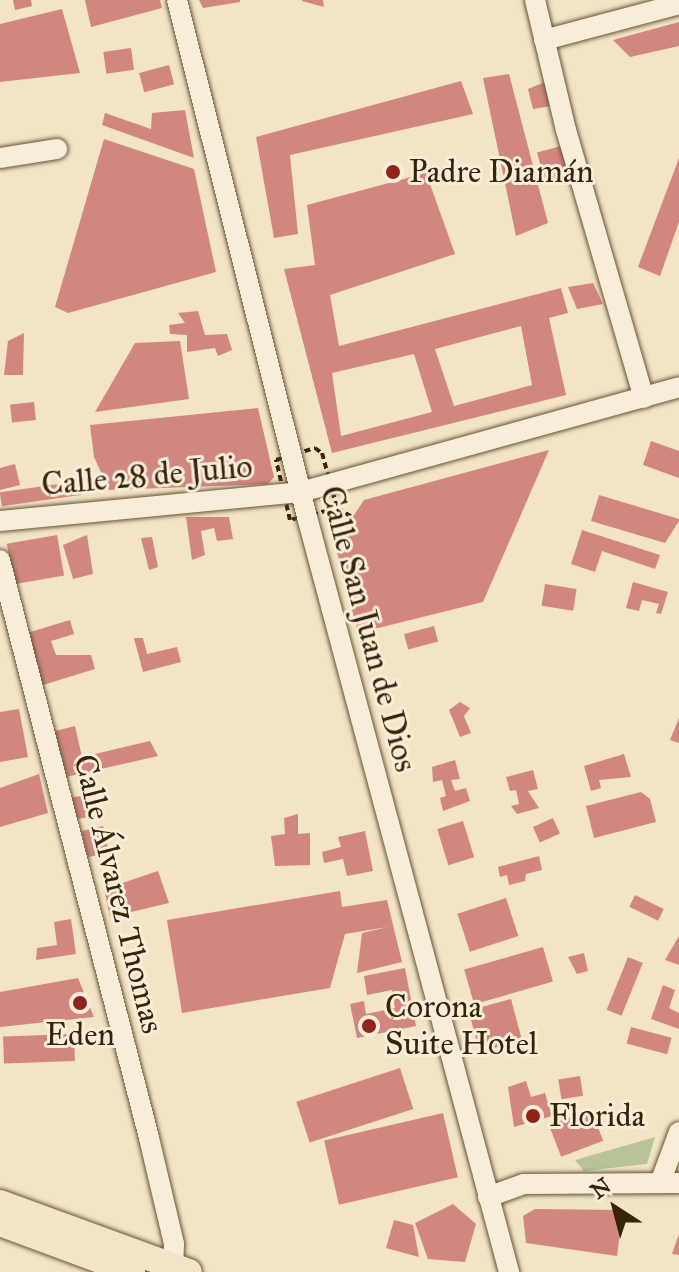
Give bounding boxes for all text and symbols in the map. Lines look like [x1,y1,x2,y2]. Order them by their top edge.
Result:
place label: Padre Diamán [409,153,594,191]
marker: Padre Diamán [384,163,402,181]
street label: Calle 28 de Julio [40,448,254,504]
street label: Calle San Juan de Dios [311,482,425,776]
street label: Calle Álvarez Thomas [65,751,171,1037]
place label: Corona Suite Hotel [385,989,538,1064]
marker: Eden [71,994,89,1012]
place label: Eden [45,1016,115,1054]
marker: Corona Suite Hotel [360,1017,378,1035]
place label: Florida [549,1097,645,1135]
marker: Florida [524,1107,542,1125]
north arrow [575,1168,655,1248]
text: N [585,1172,616,1205]

